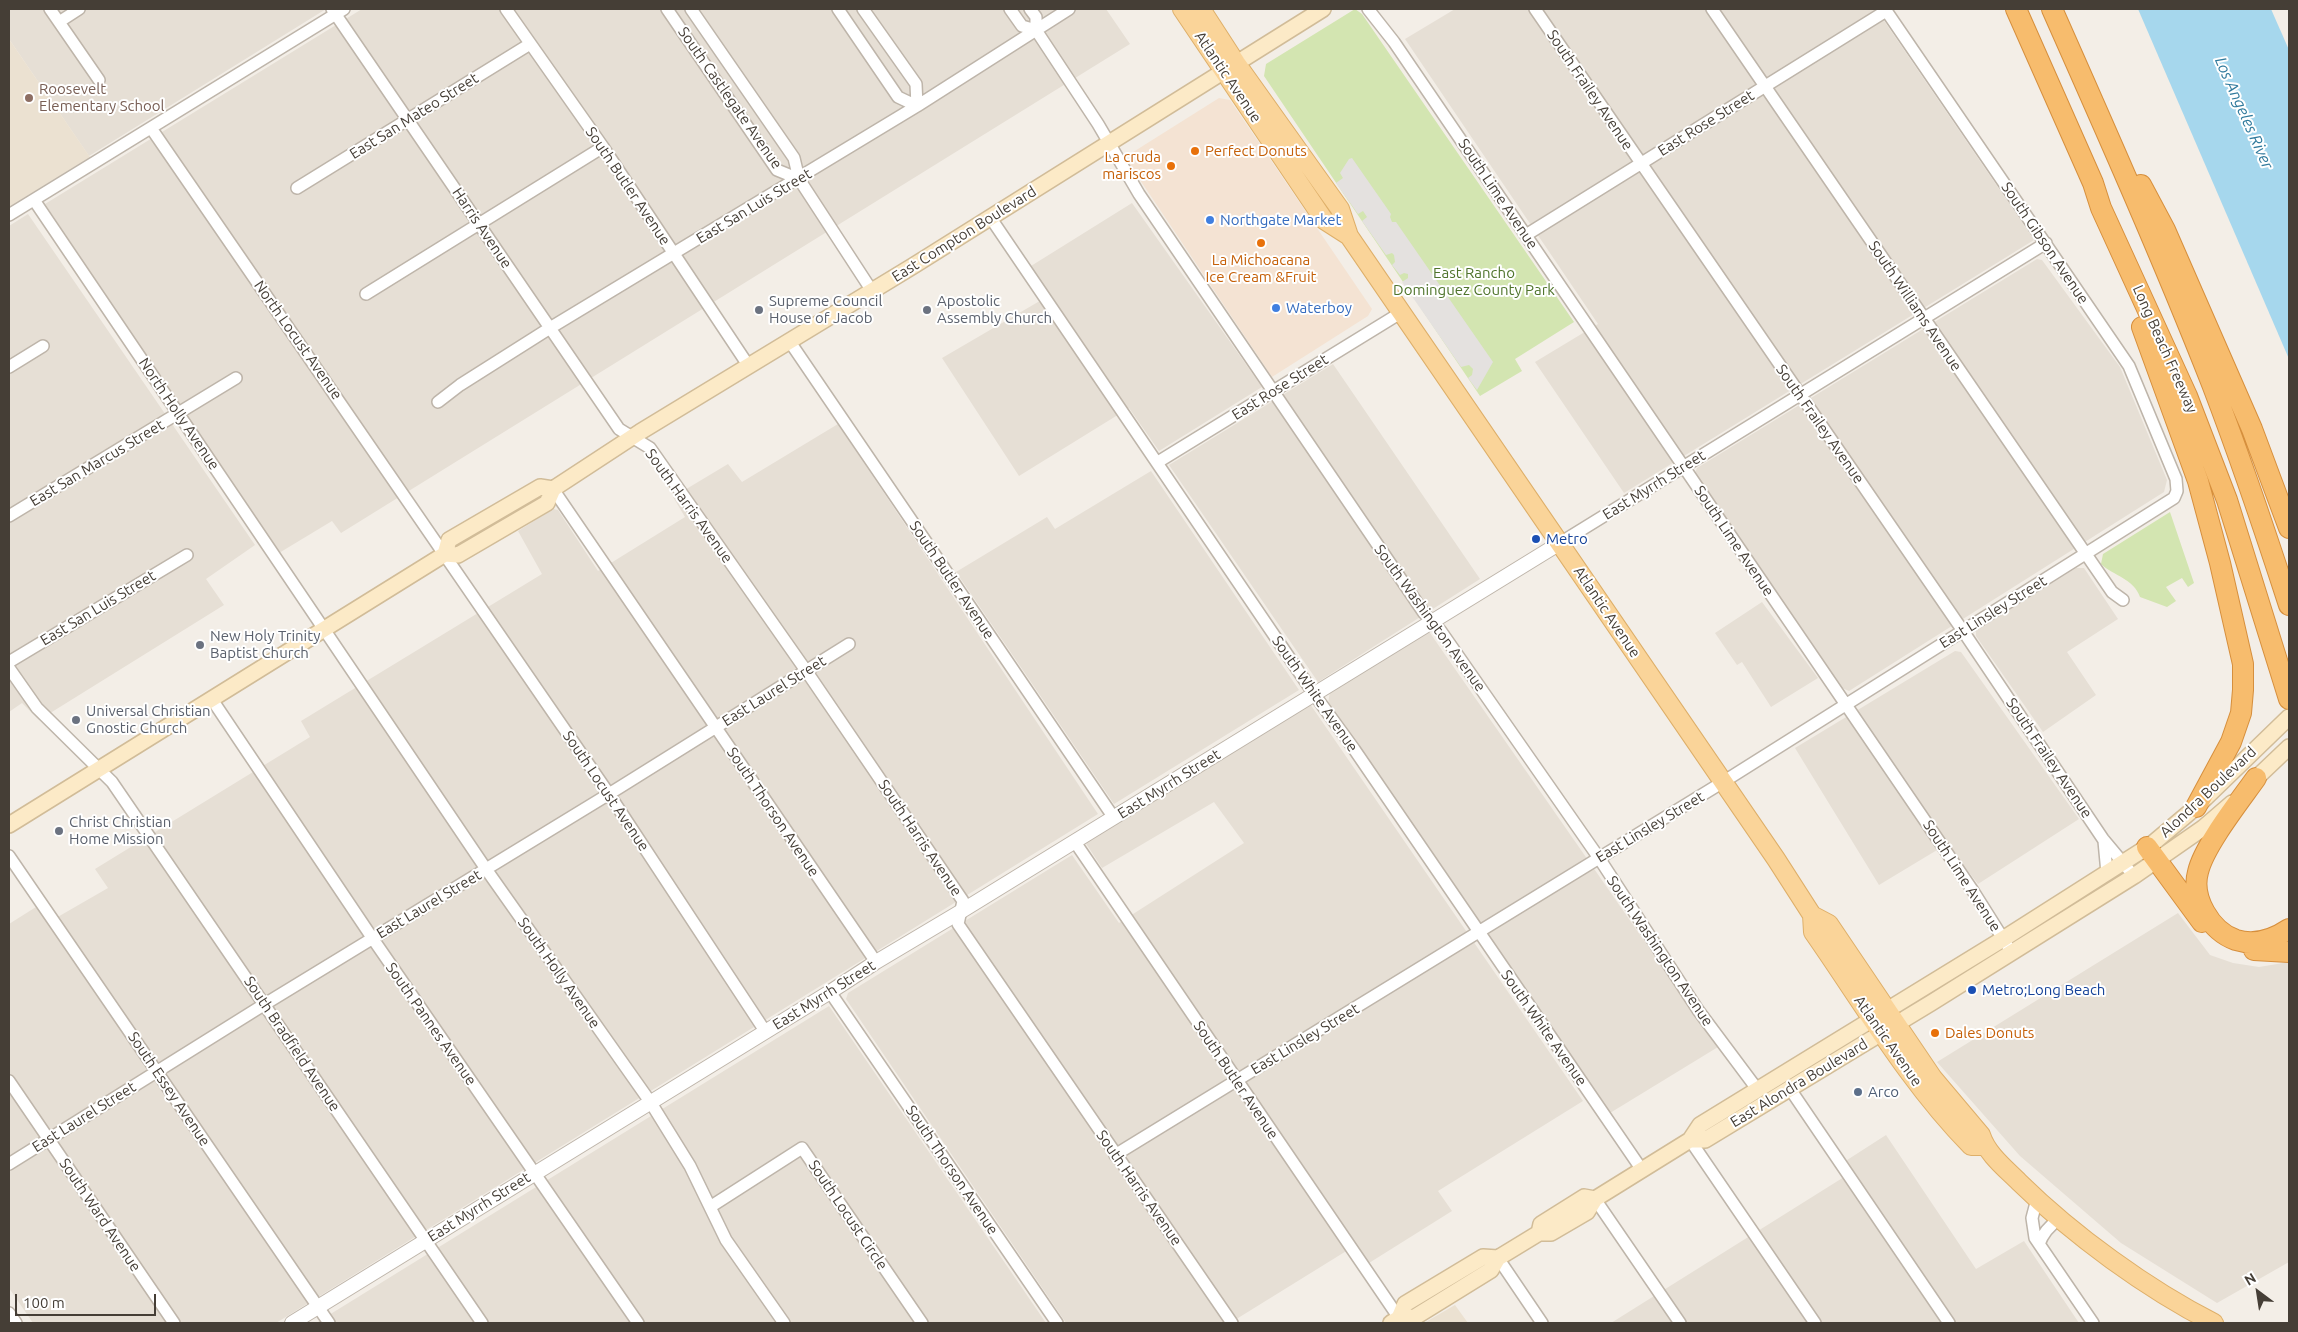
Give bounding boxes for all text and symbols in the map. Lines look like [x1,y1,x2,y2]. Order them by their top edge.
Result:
street label: South Castlegate Avenue [674,24,786,172]
street label: South Frailey Avenue [1543,26,1637,154]
street label: Atlantic Avenue [1191,28,1265,126]
water label: Los Angeles River [2211,54,2277,172]
street label: East San Mateo Street [346,69,482,163]
place label: Roosevelt Elementary School [39,80,165,115]
street label: East Rose Street [1655,86,1757,160]
marker: Roosevelt Elementary School [23,92,35,104]
street label: South Butler Avenue [582,123,674,249]
street label: South Lime Avenue [1454,135,1542,253]
place label: Perfect Donuts [1205,142,1307,160]
marker: Perfect Donuts [1189,145,1201,157]
place label: La cruda mariscos [1102,148,1161,183]
marker: La cruda mariscos [1165,160,1177,172]
street label: East San Luis Street [693,164,815,248]
street label: South Gibson Avenue [1997,179,2093,307]
street label: East Compton Boulevard [889,182,1039,286]
street label: Harris Avenue [448,184,516,272]
place label: Northgate Market [1220,211,1341,229]
marker: Northgate Market [1204,214,1216,226]
marker: La Michoacana Ice Cream &Fruit [1255,237,1267,249]
street label: South Williams Avenue [1865,237,1965,375]
place label: La Michoacana Ice Cream &Fruit [1206,251,1316,286]
park label: East Rancho Dominguez County Park [1393,264,1555,299]
street label: North Locust Avenue [250,277,346,403]
street label: Long Beach Freeway [2129,282,2201,416]
place label: Supreme Council House of Jacob [769,292,882,327]
place label: Apostolic Assembly Church [937,292,1052,327]
place label: Waterboy [1286,299,1352,317]
marker: Waterboy [1270,302,1282,314]
marker: Supreme Council House of Jacob [753,304,765,316]
marker: Apostolic Assembly Church [921,304,933,316]
street label: East Rose Street [1229,350,1331,424]
street label: North Holly Avenue [135,355,223,473]
street label: South Frailey Avenue [1772,361,1868,487]
street label: East San Marcus Street [27,416,167,510]
street label: South Harris Avenue [642,445,736,567]
street label: East Myrrh Street [1599,446,1709,524]
street label: South Lime Avenue [1690,482,1778,600]
street label: South Butler Avenue [906,517,998,643]
place label: Metro [1546,530,1588,548]
marker: Metro [1530,533,1542,545]
street label: South Washington Avenue [1371,541,1489,695]
street label: Atlantic Avenue [1570,563,1644,661]
street label: East San Luis Street [37,566,159,650]
street label: East Linsley Street [1936,572,2050,652]
place label: New Holy Trinity Baptist Church [210,627,320,662]
street label: South White Avenue [1268,633,1362,755]
marker: New Holy Trinity Baptist Church [194,639,206,651]
street label: East Laurel Street [719,652,829,730]
street label: South Frailey Avenue [2002,694,2096,822]
place label: Universal Christian Gnostic Church [86,702,211,737]
marker: Universal Christian Gnostic Church [70,714,82,726]
street label: South Locust Avenue [559,727,653,855]
street label: Alondra Boulevard [2156,743,2260,841]
street label: South Thorson Avenue [723,744,823,880]
street label: East Myrrh Street [1114,745,1224,823]
street label: South Harris Avenue [874,776,966,900]
street label: East Linsley Street [1593,788,1707,866]
place label: Christ Christian Home Mission [69,813,171,848]
street label: South Lime Avenue [1919,817,2005,935]
marker: Christ Christian Home Mission [53,825,65,837]
street label: East Laurel Street [373,866,485,942]
street label: South Washington Avenue [1603,872,1717,1030]
street label: South Holly Avenue [514,914,604,1032]
street label: East Myrrh Street [769,956,879,1034]
street label: South Pannes Avenue [382,959,480,1089]
street label: South White Avenue [1497,967,1591,1089]
street label: South Bradfield Avenue [240,973,344,1115]
place label: Metro;Long Beach [1982,981,2105,999]
marker: Metro;Long Beach [1966,984,1978,996]
street label: Atlantic Avenue [1850,992,1926,1090]
street label: East Linsley Street [1248,1000,1362,1078]
street label: South Butler Avenue [1190,1017,1282,1143]
place label: Dales Donuts [1945,1024,2034,1042]
marker: Dales Donuts [1929,1027,1941,1039]
street label: South Essey Avenue [124,1028,214,1150]
street label: East Alondra Boulevard [1727,1035,1871,1131]
street label: East Laurel Street [29,1078,139,1156]
place label: Arco [1868,1083,1899,1101]
marker: Arco [1852,1086,1864,1098]
street label: South Thorson Avenue [902,1102,1002,1238]
street label: South Harris Avenue [1092,1127,1186,1249]
street label: South Ward Avenue [55,1155,145,1275]
street label: South Locust Circle [805,1157,891,1273]
street label: East Myrrh Street [424,1168,534,1246]
north arrow [2233,1267,2283,1317]
text: N [2242,1270,2259,1289]
scale bar [18,1284,159,1316]
text: 100 m [23,1294,65,1311]

